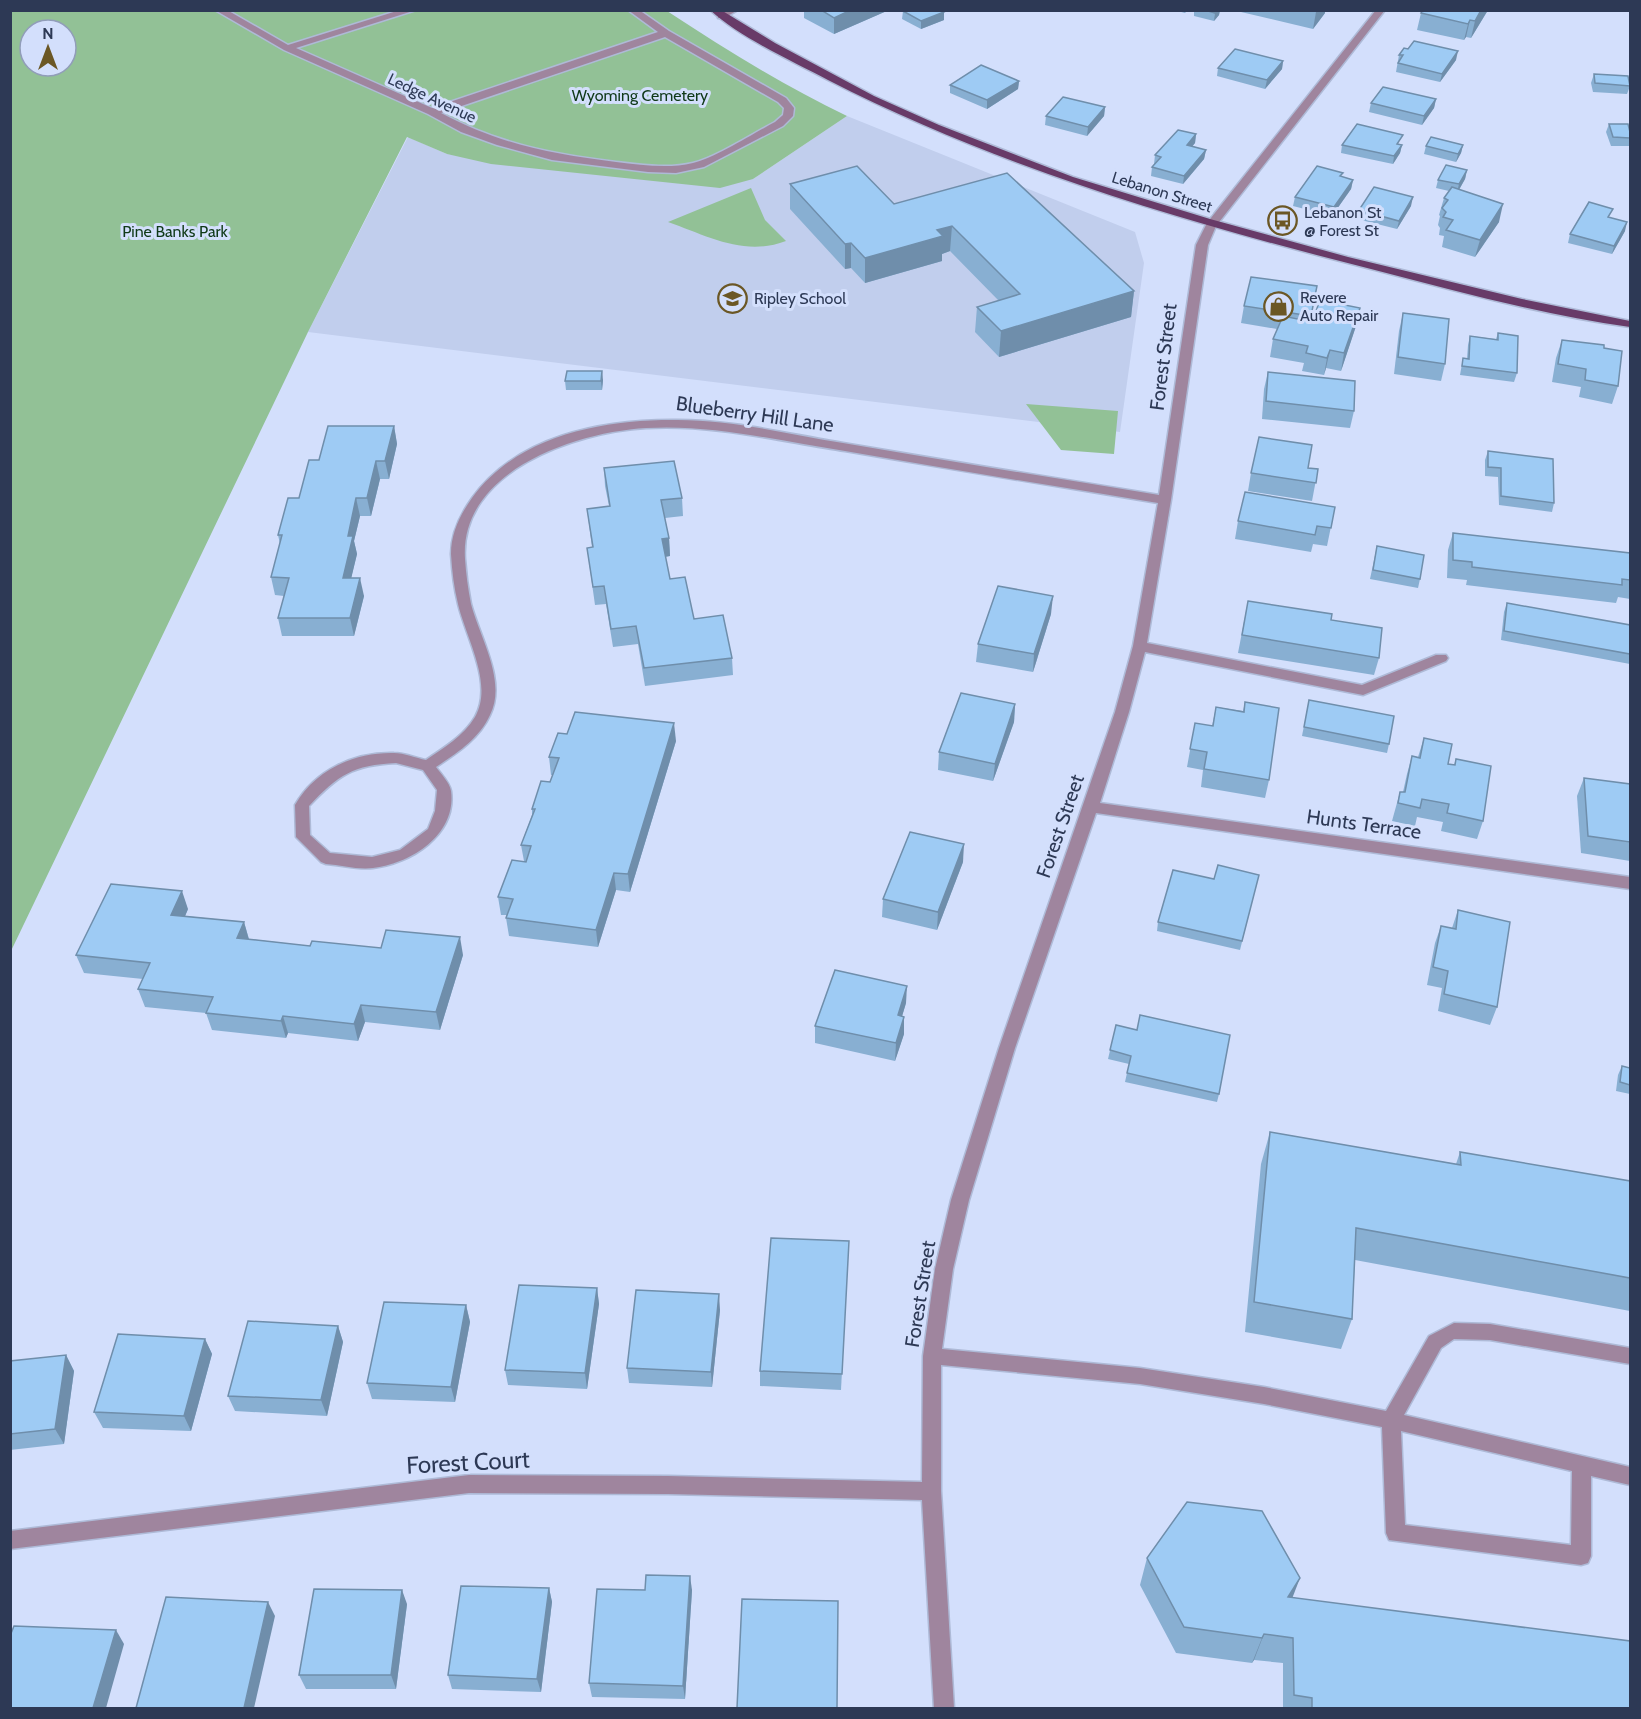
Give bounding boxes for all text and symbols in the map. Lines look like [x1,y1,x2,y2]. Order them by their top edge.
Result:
north arrow [18,18,78,78]
text: N [42,24,54,43]
street label: Ledge Avenue [385,69,479,127]
park label: Wyoming Cemetery [572,86,708,105]
street label: Lebanon Street [1109,168,1215,216]
place label: Lebanon St @ Forest St [1304,203,1382,240]
bus stop icon: Lebanon St @ Forest St [1267,205,1299,237]
park label: Pine Banks Park [122,222,229,241]
school or university icon: Ripley School [717,282,749,314]
place label: Revere Auto Repair [1300,288,1379,325]
place label: Ripley School [754,289,846,308]
shop icon: Revere Auto Repair [1263,290,1295,322]
street label: Forest Street [1145,302,1182,412]
street label: Blueberry Hill Lane [675,391,835,437]
street label: Forest Street [1031,771,1089,881]
street label: Hunts Terrace [1305,804,1423,844]
street label: Forest Street [900,1239,940,1349]
street label: Forest Court [406,1444,530,1480]

